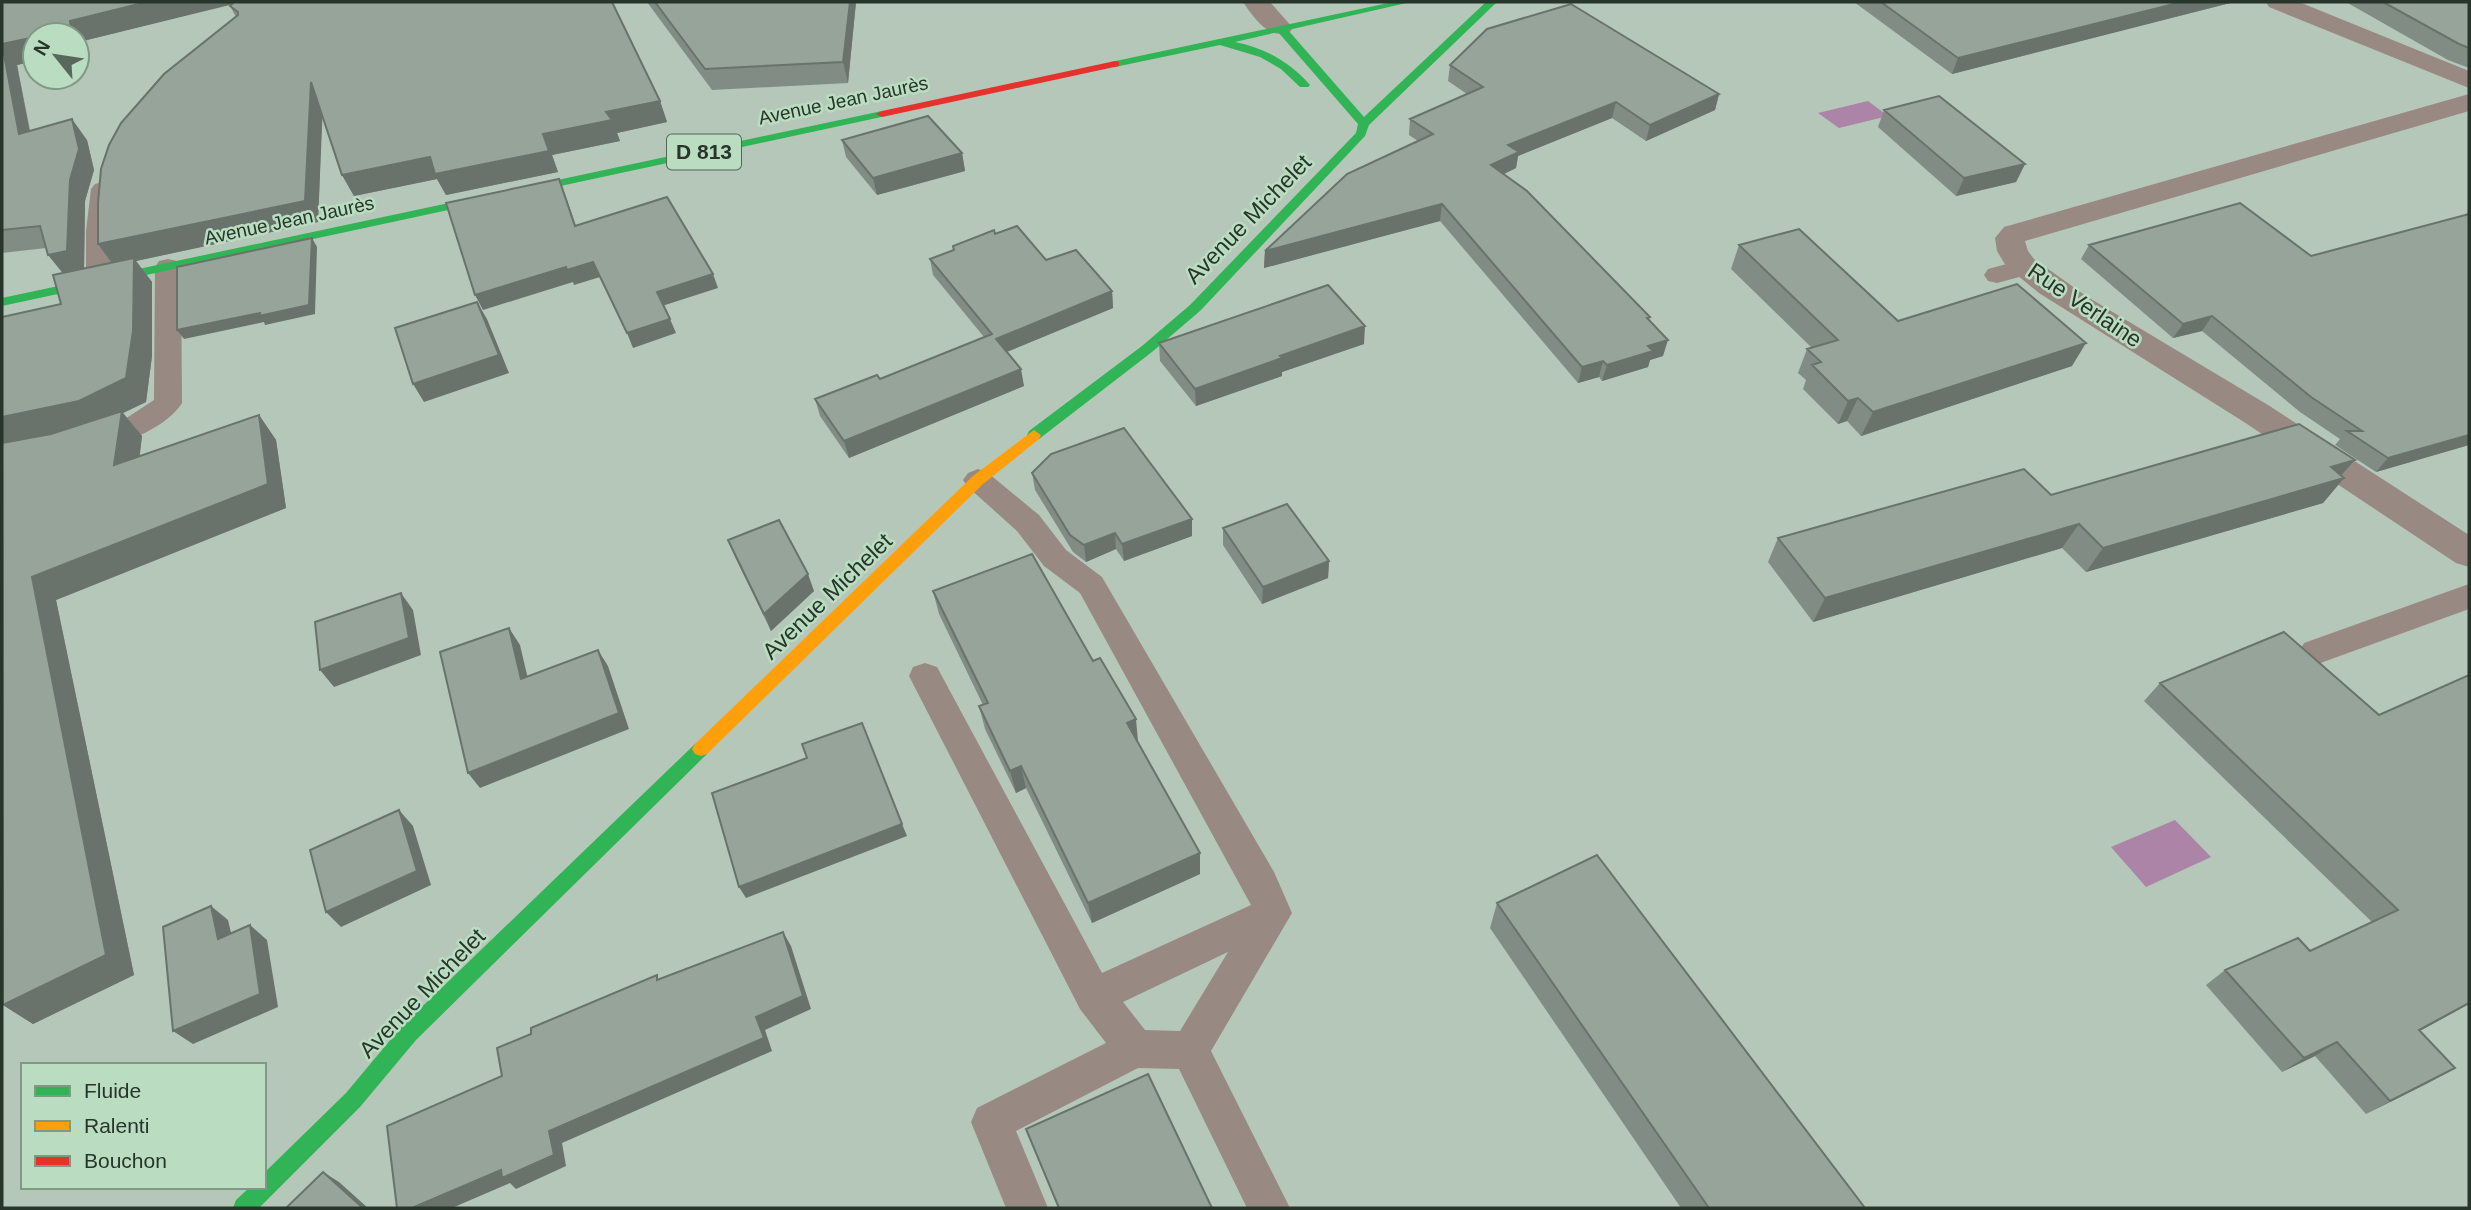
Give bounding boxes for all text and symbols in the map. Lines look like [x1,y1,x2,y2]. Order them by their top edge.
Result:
north arrow [21,21,91,91]
text: N [29,37,54,59]
street label: Avenue Jean Jaurès [756,72,930,129]
road number: D 813 [667,134,741,170]
street label: Avenue Michelet [1180,149,1317,289]
street label: Avenue Jean Jaurès [202,192,376,249]
street label: Rue Verlaine [2023,257,2147,353]
street label: Avenue Michelet [757,527,897,664]
street label: Avenue Michelet [354,923,491,1063]
legend [21,1063,266,1189]
text: Fluide [84,1079,141,1102]
text: Ralenti [84,1114,149,1137]
text: Bouchon [84,1149,167,1172]

